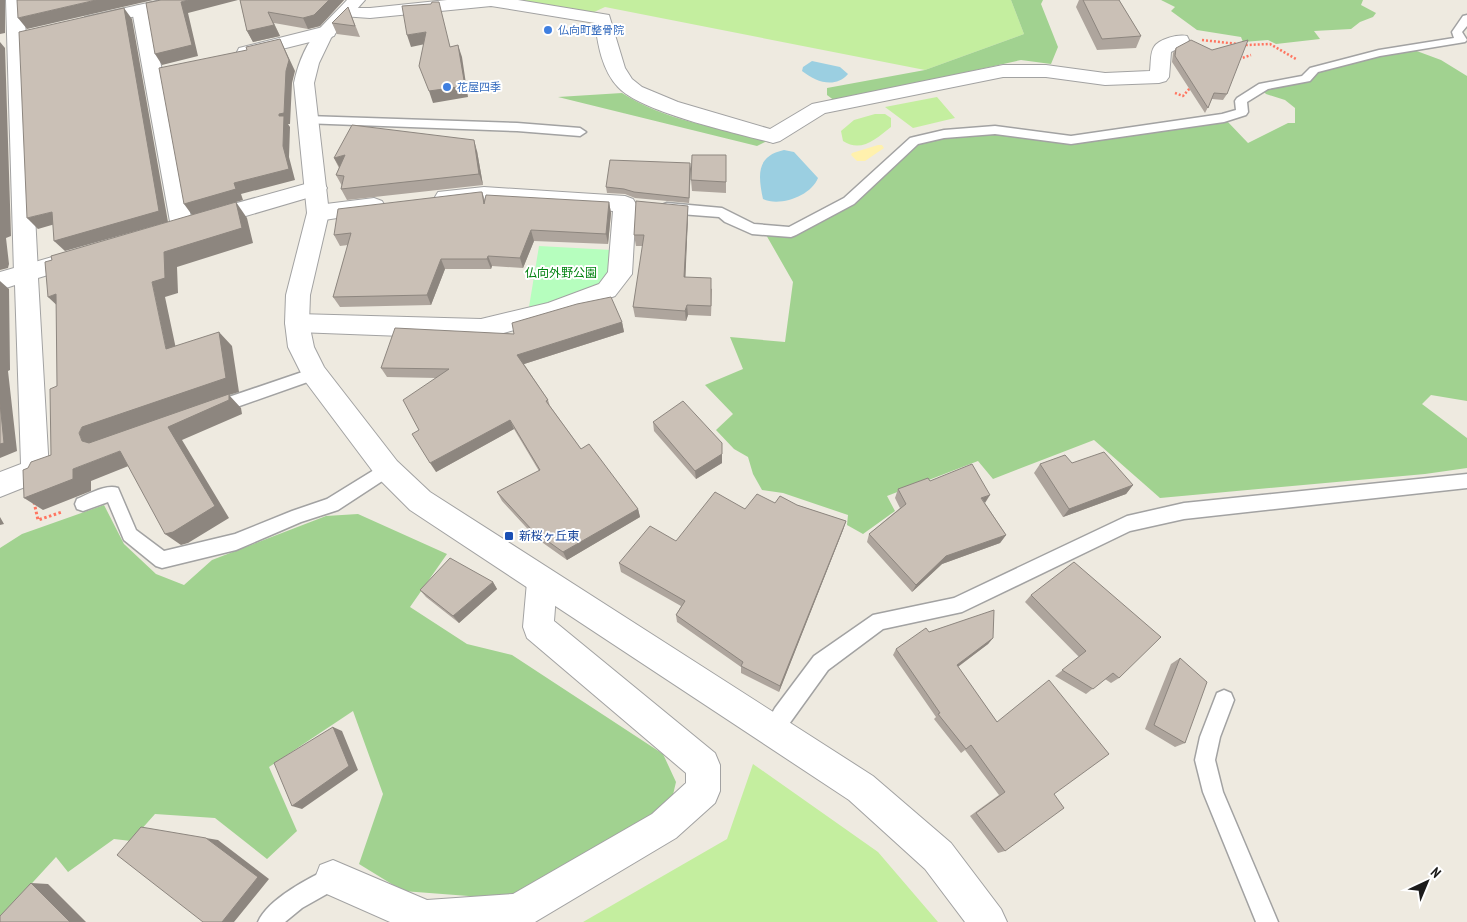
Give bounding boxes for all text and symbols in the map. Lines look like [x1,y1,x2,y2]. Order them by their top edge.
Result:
place label: 仏向町整骨院 [558,23,624,37]
marker: 仏向町整骨院 [542,24,554,36]
place label: 花屋四季 [457,80,501,94]
marker: 花屋四季 [441,81,453,93]
park label: 仏向外野公園 [525,265,597,280]
place label: 新桜ヶ丘東 [519,528,579,543]
marker: 新桜ヶ丘東 [503,530,515,542]
north arrow [1402,857,1452,907]
text: N [1427,864,1445,882]

